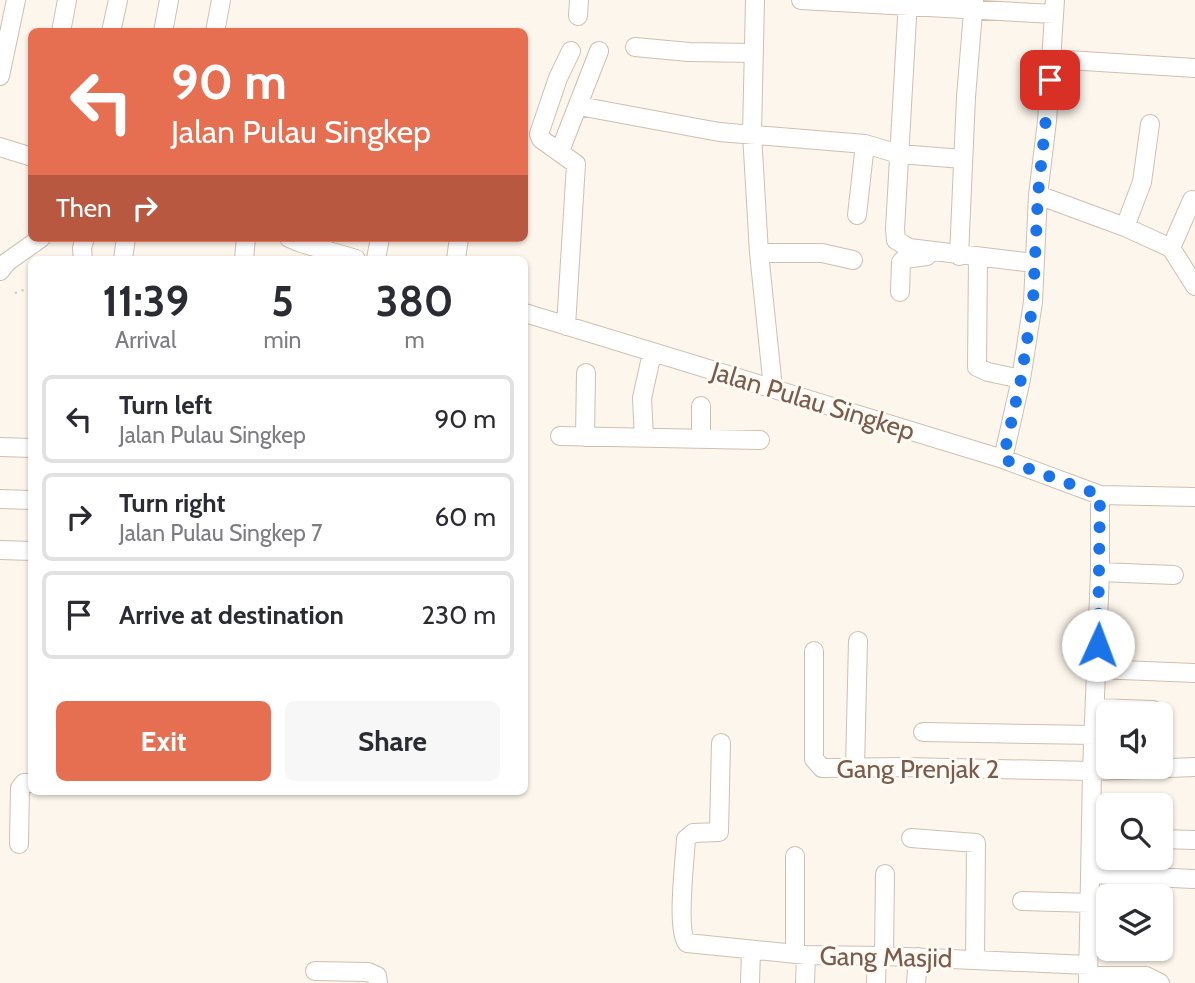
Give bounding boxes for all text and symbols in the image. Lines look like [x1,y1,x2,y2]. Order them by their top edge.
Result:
pin [1020,50,1080,110]
text: 90 m [171,52,287,111]
icon: left [56,56,147,147]
icon: arrive [1031,61,1069,99]
text: Jalan Pulau Singkep [171,112,431,151]
icon: right [126,189,164,227]
text: Then [56,192,112,224]
text: 11:39 [102,275,189,327]
text: 5 [271,275,294,327]
text: 380 [376,275,454,327]
text: Arrival [115,326,176,354]
text: min [263,326,301,354]
text: m [405,326,425,354]
street label: Jalan Pulau Singkep [706,355,919,447]
text: Turn left [119,389,212,421]
icon: left [60,400,98,438]
text: 90 m [434,403,496,435]
text: Jalan Pulau Singkep [119,421,306,449]
text: Turn right [119,487,225,519]
icon: right [60,498,98,536]
text: 60 m [434,501,496,533]
text: Jalan Pulau Singkep 7 [119,519,323,547]
icon: arrive [60,596,98,634]
text: Arrive at destination [119,599,344,631]
text: 230 m [422,599,496,631]
position arrow [1061,608,1135,682]
button: Exit [56,701,271,781]
button: Share [285,701,500,781]
map controls [1096,702,1173,961]
button: sound [1096,702,1173,779]
street label: Gang Prenjak 2 [837,753,999,785]
button: search [1096,793,1173,870]
button: layers [1096,884,1173,961]
street label: Gang Masjid [819,940,953,974]

